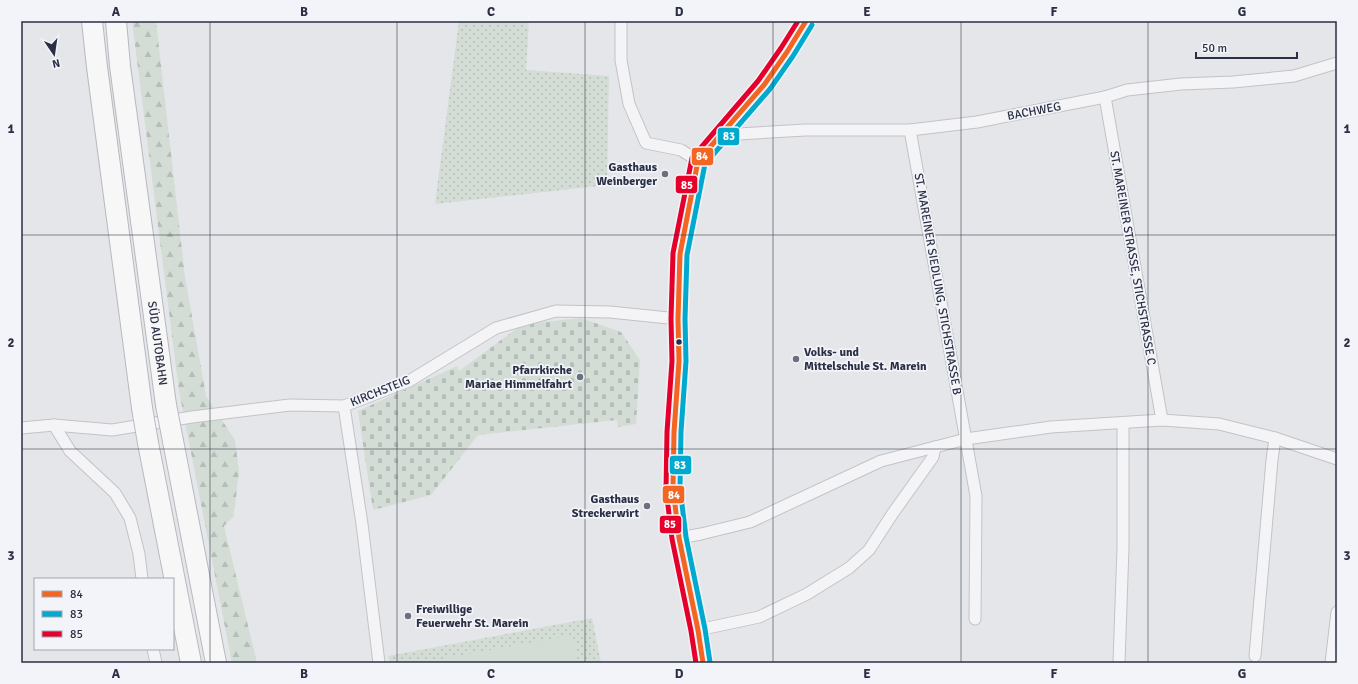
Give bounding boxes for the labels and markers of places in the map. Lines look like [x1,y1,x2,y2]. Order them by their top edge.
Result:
place label: Gasthaus Weinberger [596,160,658,189]
marker: Gasthaus Weinberger [660,169,670,179]
unlabelled marker [674,337,684,347]
place label: Volks- und Mittelschule St. Marein [804,345,927,374]
marker: Volks- und Mittelschule St. Marein [791,354,801,364]
place label: Pfarrkirche Mariae Himmelfahrt [465,363,572,392]
marker: Pfarrkirche Mariae Himmelfahrt [575,372,585,382]
place label: Gasthaus Streckerwirt [572,492,640,521]
marker: Gasthaus Streckerwirt [642,501,652,511]
place label: Freiwillige Feuerwehr St. Marein [416,602,529,631]
marker: Freiwillige Feuerwehr St. Marein [403,611,413,621]

